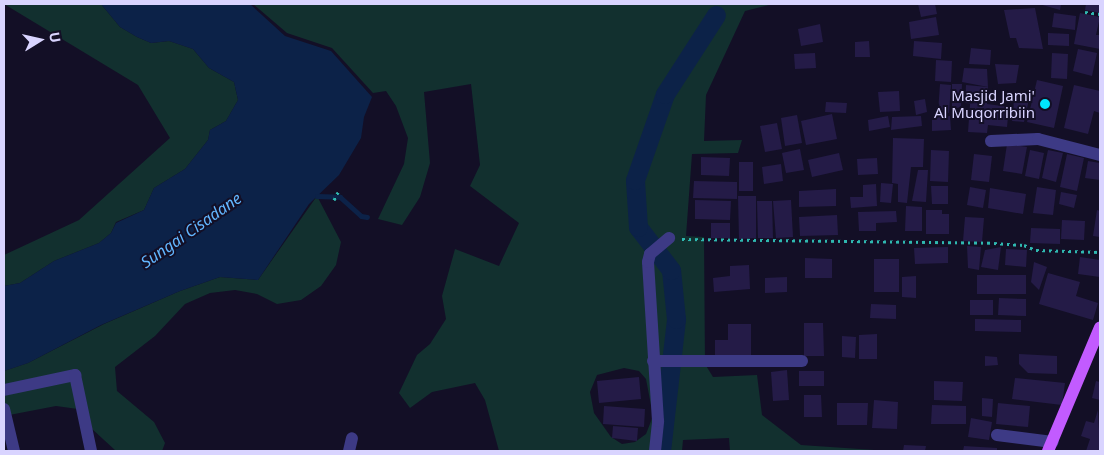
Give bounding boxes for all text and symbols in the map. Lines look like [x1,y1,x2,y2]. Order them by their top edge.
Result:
north arrow [15,15,65,65]
text: U [45,30,66,44]
place label: Masjid Jami' Al Muqorribiin [934,86,1035,121]
marker: Masjid Jami' Al Muqorribiin [1039,98,1051,110]
water label: Sungai Cisadane [137,188,245,272]

